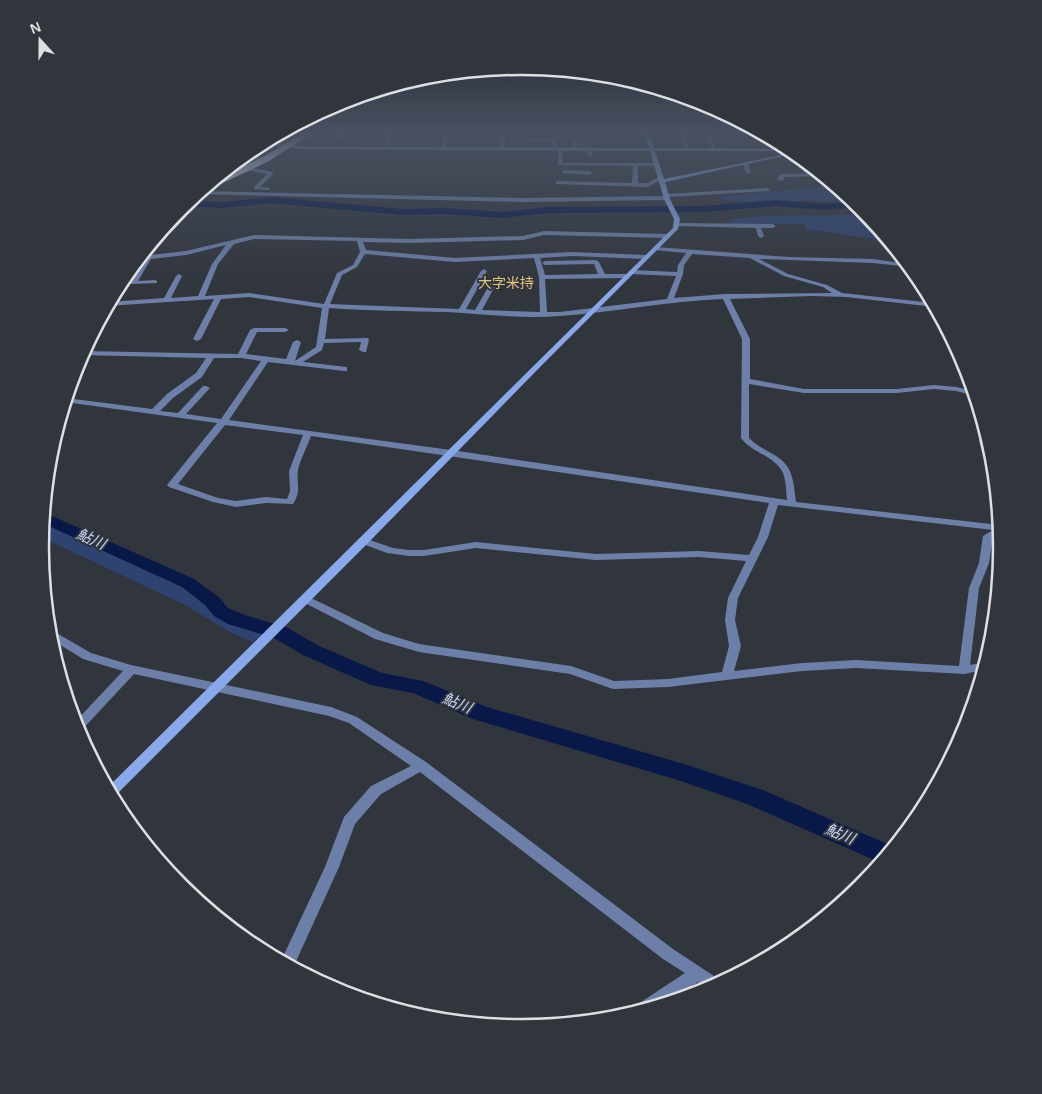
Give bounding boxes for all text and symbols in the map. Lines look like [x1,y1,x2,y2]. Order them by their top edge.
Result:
north arrow [15,15,65,65]
text: N [28,19,43,37]
district label: 大字米持 [478,275,534,291]
water label: 鮎川 [74,525,110,553]
water label: 鮎川 [440,689,476,717]
water label: 鮎川 [823,820,859,848]

